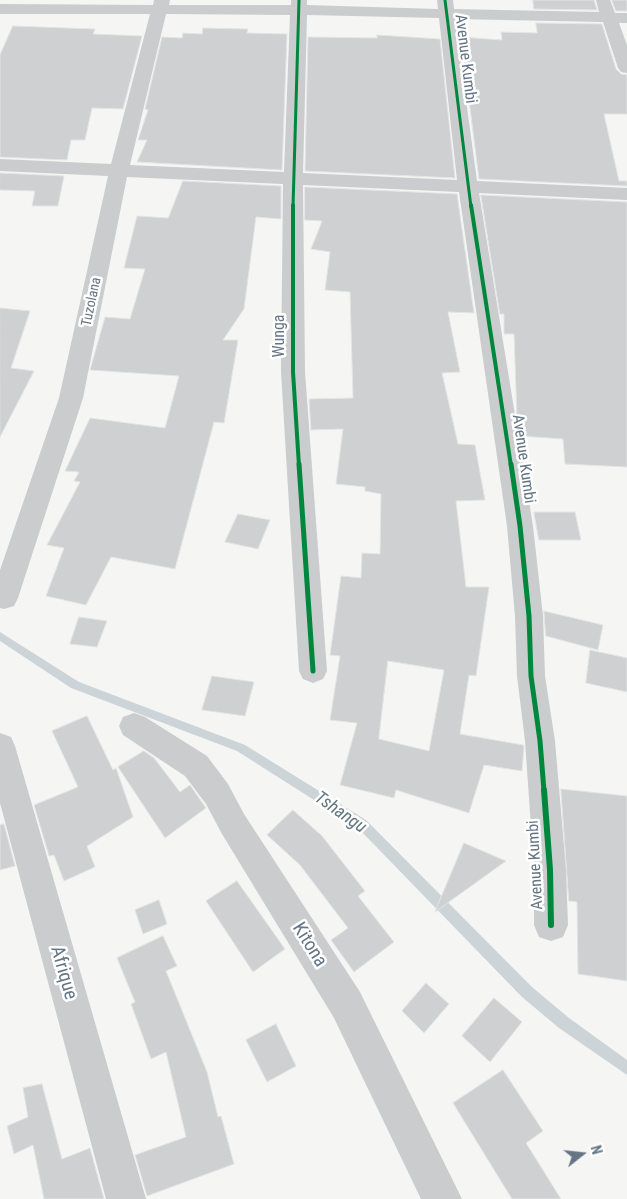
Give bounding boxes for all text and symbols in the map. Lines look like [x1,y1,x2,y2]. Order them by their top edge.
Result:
street label: Avenue Kumbi [450,13,480,105]
street label: Tuzolana [79,276,105,328]
street label: Wunga [270,314,290,358]
street label: Avenue Kumbi [507,413,539,505]
water label: Tshangu [310,787,370,839]
street label: Avenue Kumbi [524,820,548,910]
street label: Kitona [287,919,331,971]
street label: Afrique [45,944,81,1002]
north arrow [557,1129,607,1179]
text: N [588,1144,605,1156]

